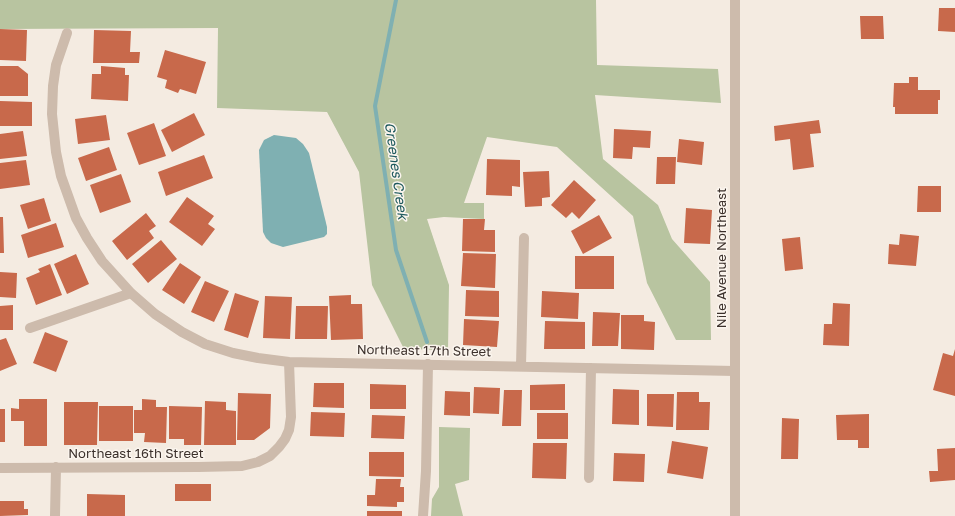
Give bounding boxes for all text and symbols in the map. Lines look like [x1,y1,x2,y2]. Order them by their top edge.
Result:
water label: Greenes Creek [381,121,411,221]
street label: Nile Avenue Northeast [714,188,730,328]
street label: Northeast 17th Street [357,342,491,360]
street label: Northeast 16th Street [68,446,204,462]

